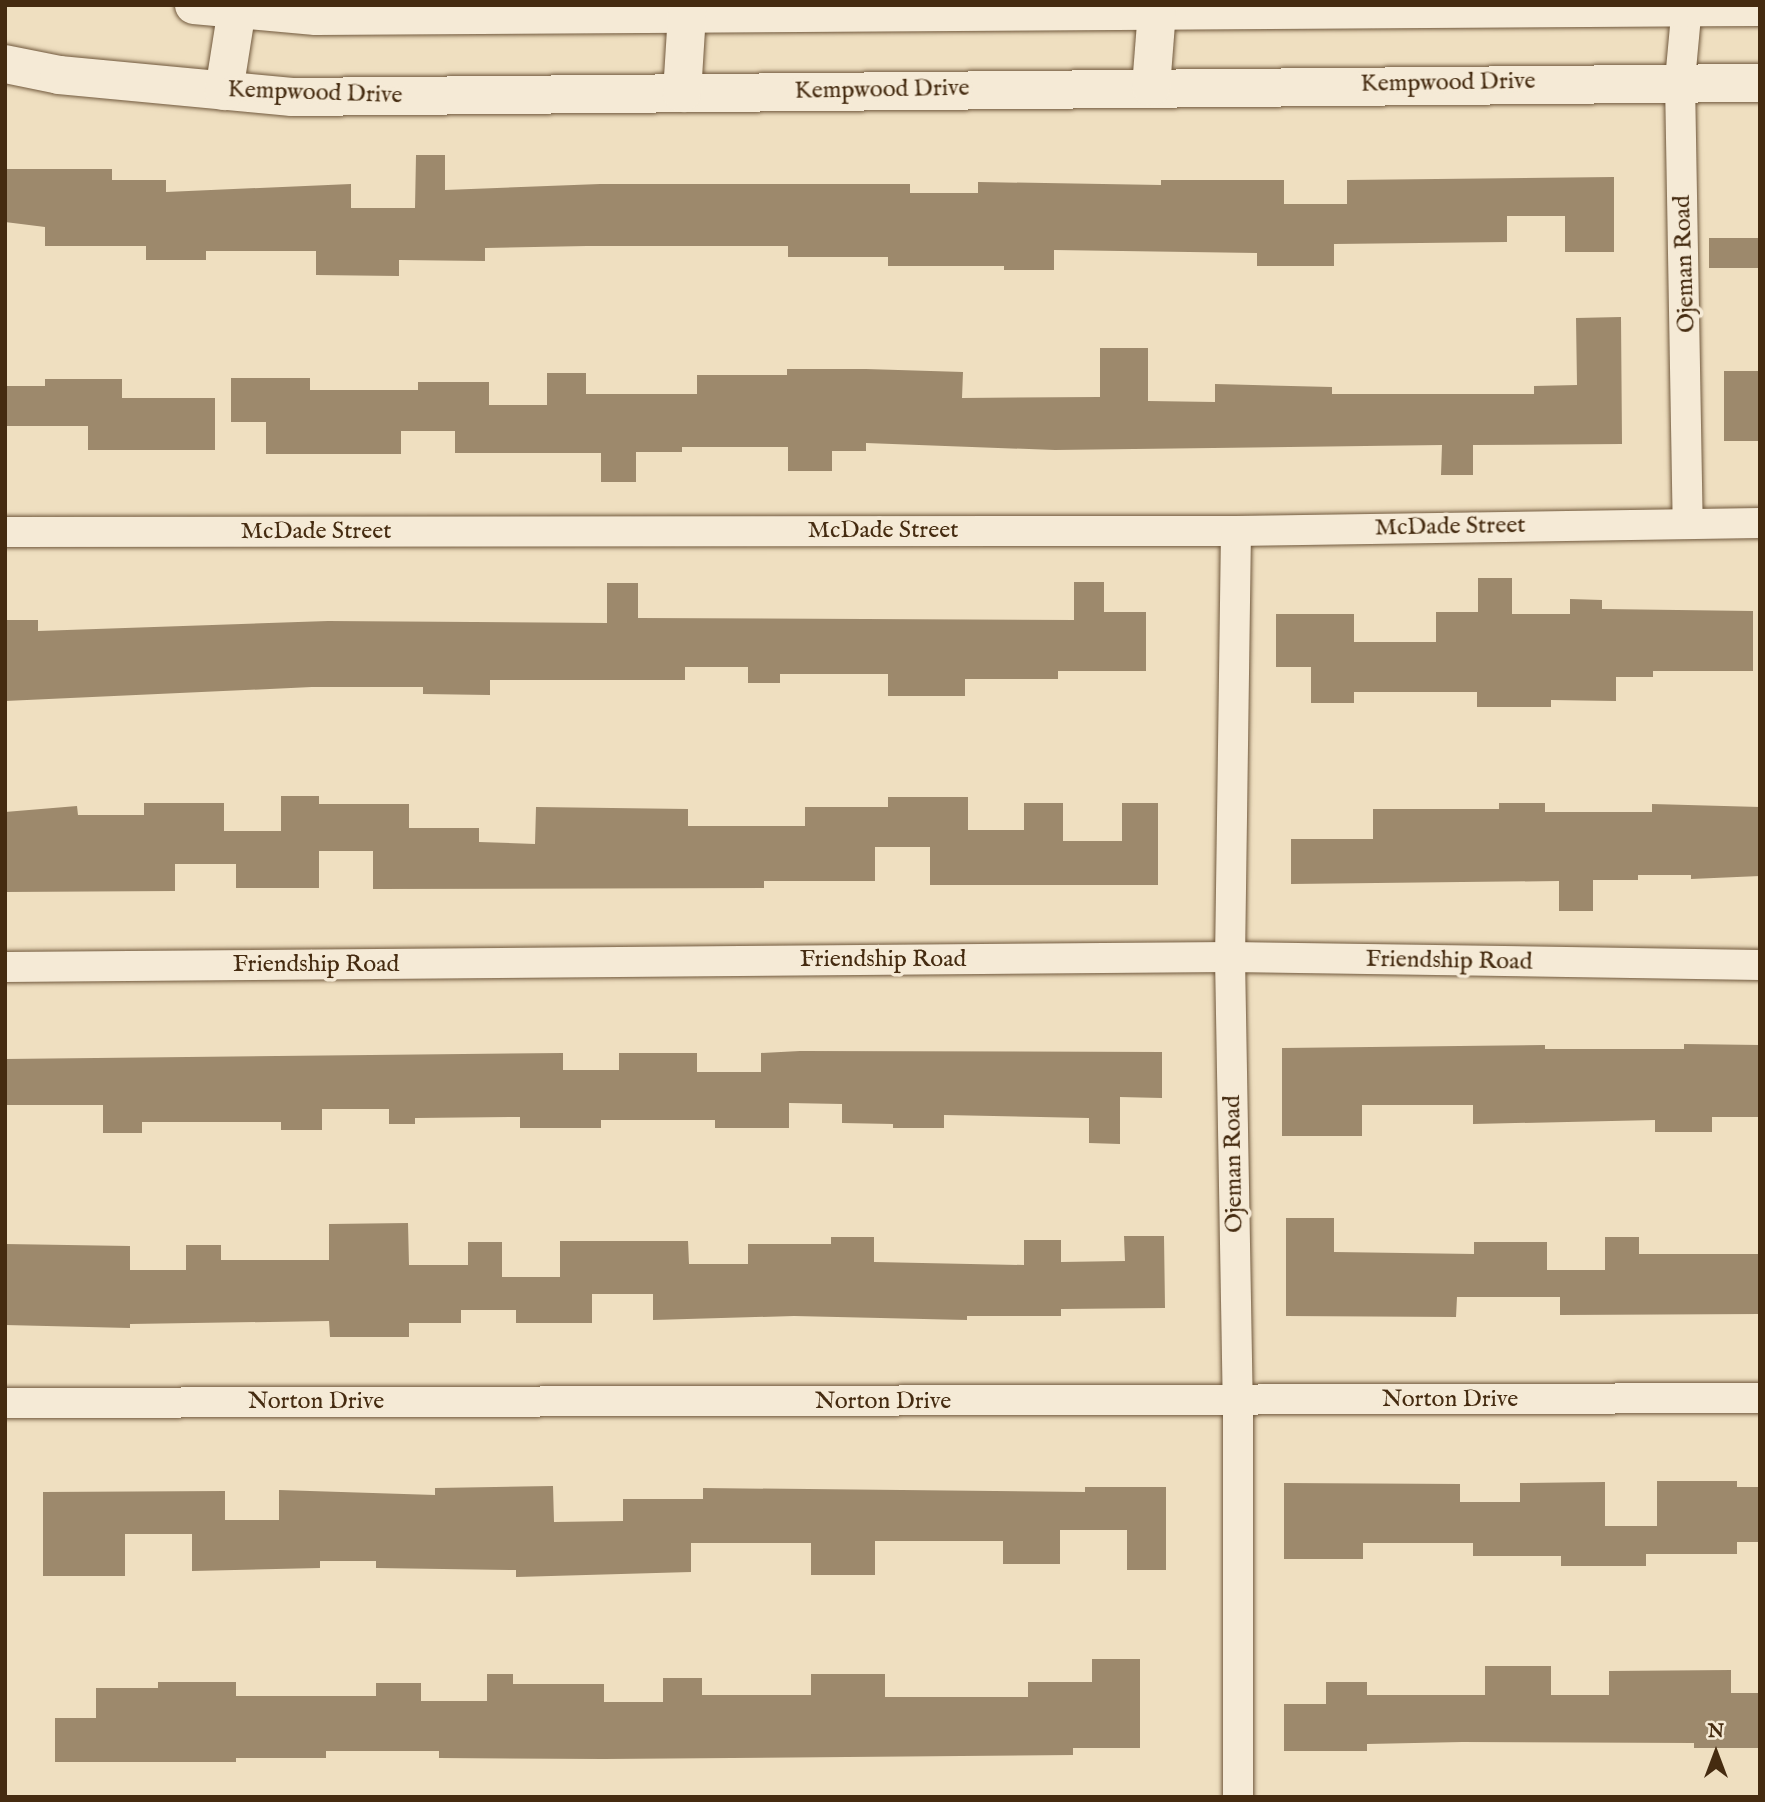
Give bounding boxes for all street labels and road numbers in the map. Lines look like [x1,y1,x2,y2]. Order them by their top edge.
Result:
street label: Kempwood Drive [1360,67,1536,99]
street label: Kempwood Drive [794,74,970,106]
street label: Kempwood Drive [227,76,403,110]
street label: Ojeman Road [1668,195,1702,333]
street label: McDade Street [1374,511,1526,543]
street label: McDade Street [808,517,958,545]
street label: McDade Street [241,518,391,546]
street label: Friendship Road [1365,945,1533,977]
street label: Friendship Road [800,946,966,974]
street label: Friendship Road [233,951,399,979]
street label: Ojeman Road [1218,1095,1250,1233]
street label: Norton Drive [1382,1386,1518,1414]
street label: Norton Drive [248,1388,384,1416]
street label: Norton Drive [815,1388,951,1416]

